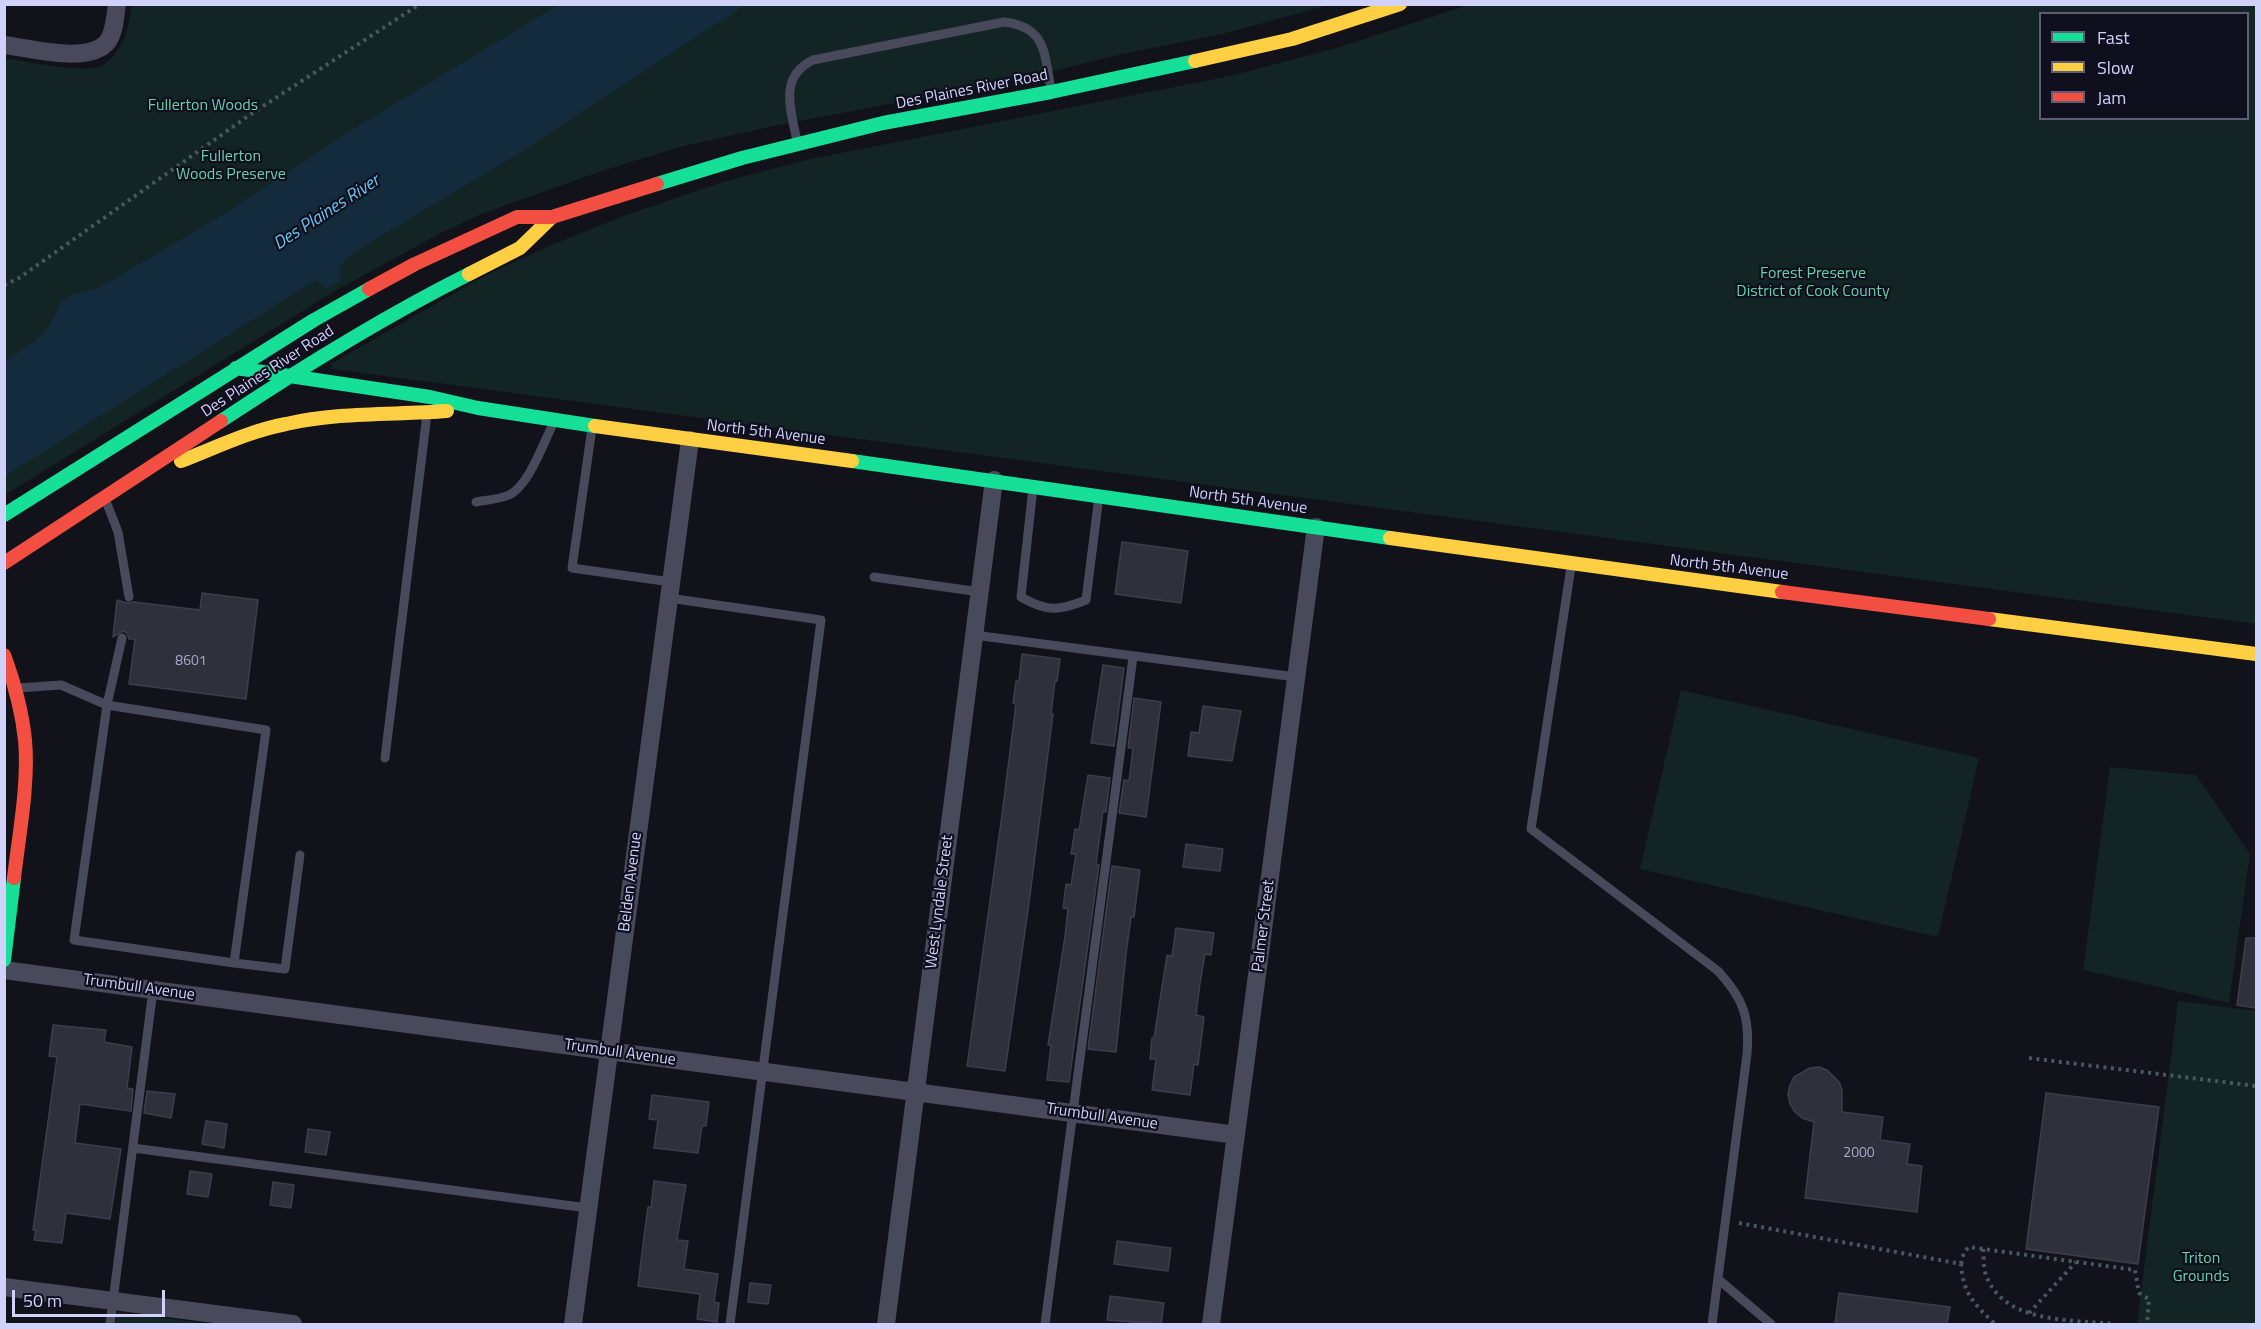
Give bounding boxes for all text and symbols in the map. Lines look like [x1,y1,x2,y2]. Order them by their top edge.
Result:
legend [2039,12,2249,120]
text: Fast [2097,24,2130,51]
text: Slow [2097,54,2134,81]
street label: Des Plaines River Road [894,66,1050,114]
text: Jam [2097,84,2126,111]
park label: Fullerton Woods [148,96,258,116]
park label: Fullerton Woods Preserve [176,147,286,185]
water label: Des Plaines River [270,171,384,255]
park label: Forest Preserve District of Cook County [1736,264,1890,302]
street label: Des Plaines River Road [198,322,338,422]
street label: North 5th Avenue [706,416,826,450]
street label: North 5th Avenue [1188,483,1308,519]
street label: North 5th Avenue [1669,551,1789,585]
house number: 8601 [175,654,207,670]
street label: Belden Avenue [615,831,647,933]
street label: West Lyndale Street [922,834,958,970]
street label: Palmer Street [1249,879,1279,973]
street label: Trumbull Avenue [82,971,196,1005]
street label: Trumbull Avenue [563,1036,677,1070]
street label: Trumbull Avenue [1045,1100,1159,1134]
house number: 2000 [1843,1146,1875,1162]
park label: Triton Grounds [2173,1249,2229,1287]
scale bar [15,1278,168,1316]
text: 50 m [23,1287,62,1314]

